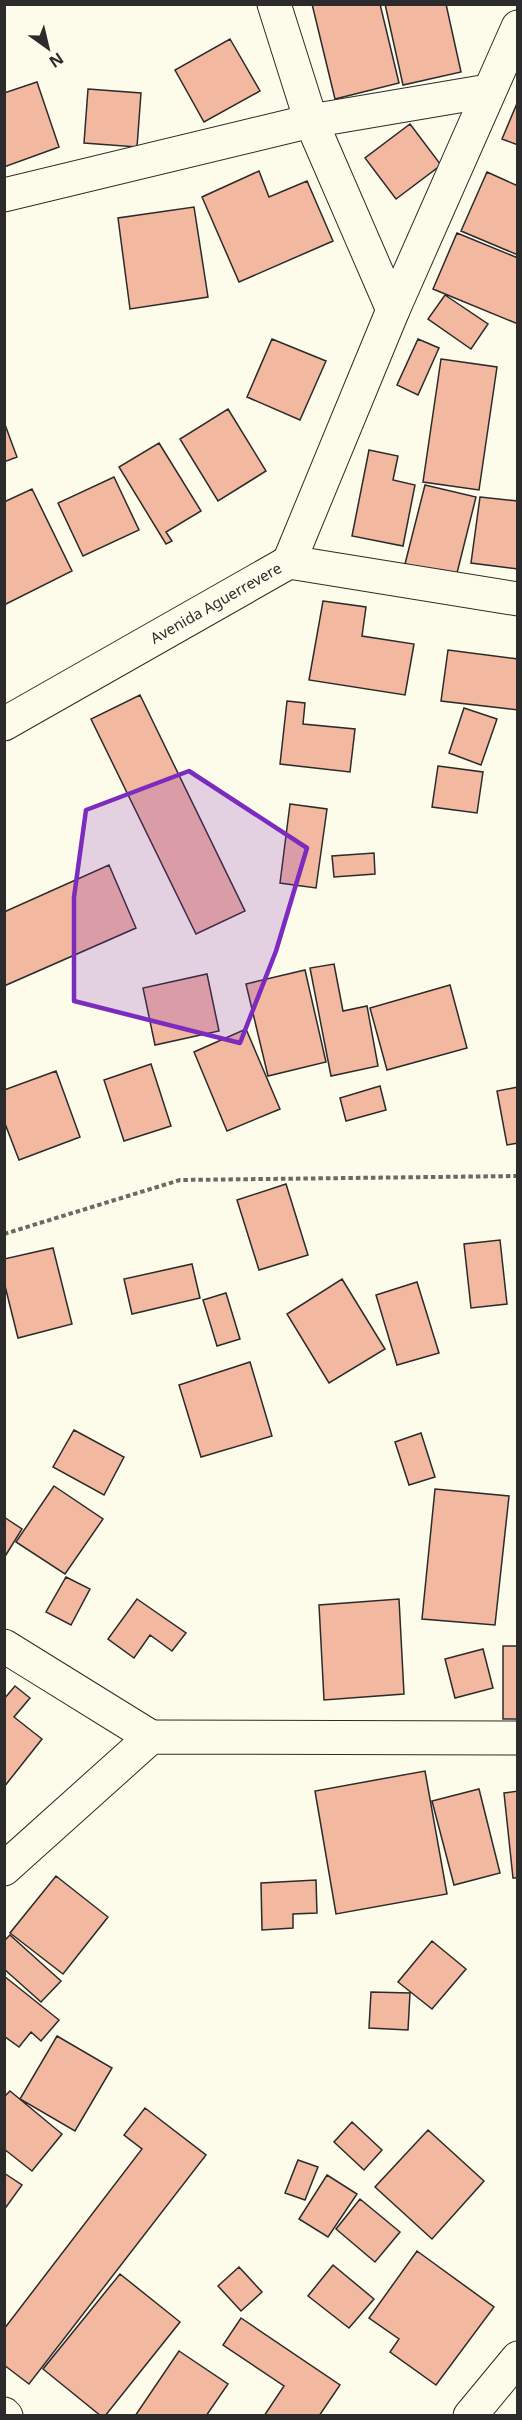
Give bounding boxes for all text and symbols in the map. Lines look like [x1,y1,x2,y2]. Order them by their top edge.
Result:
north arrow [18,18,78,78]
text: N [45,48,68,73]
street label: Avenida Aguerrevere [146,557,285,648]

